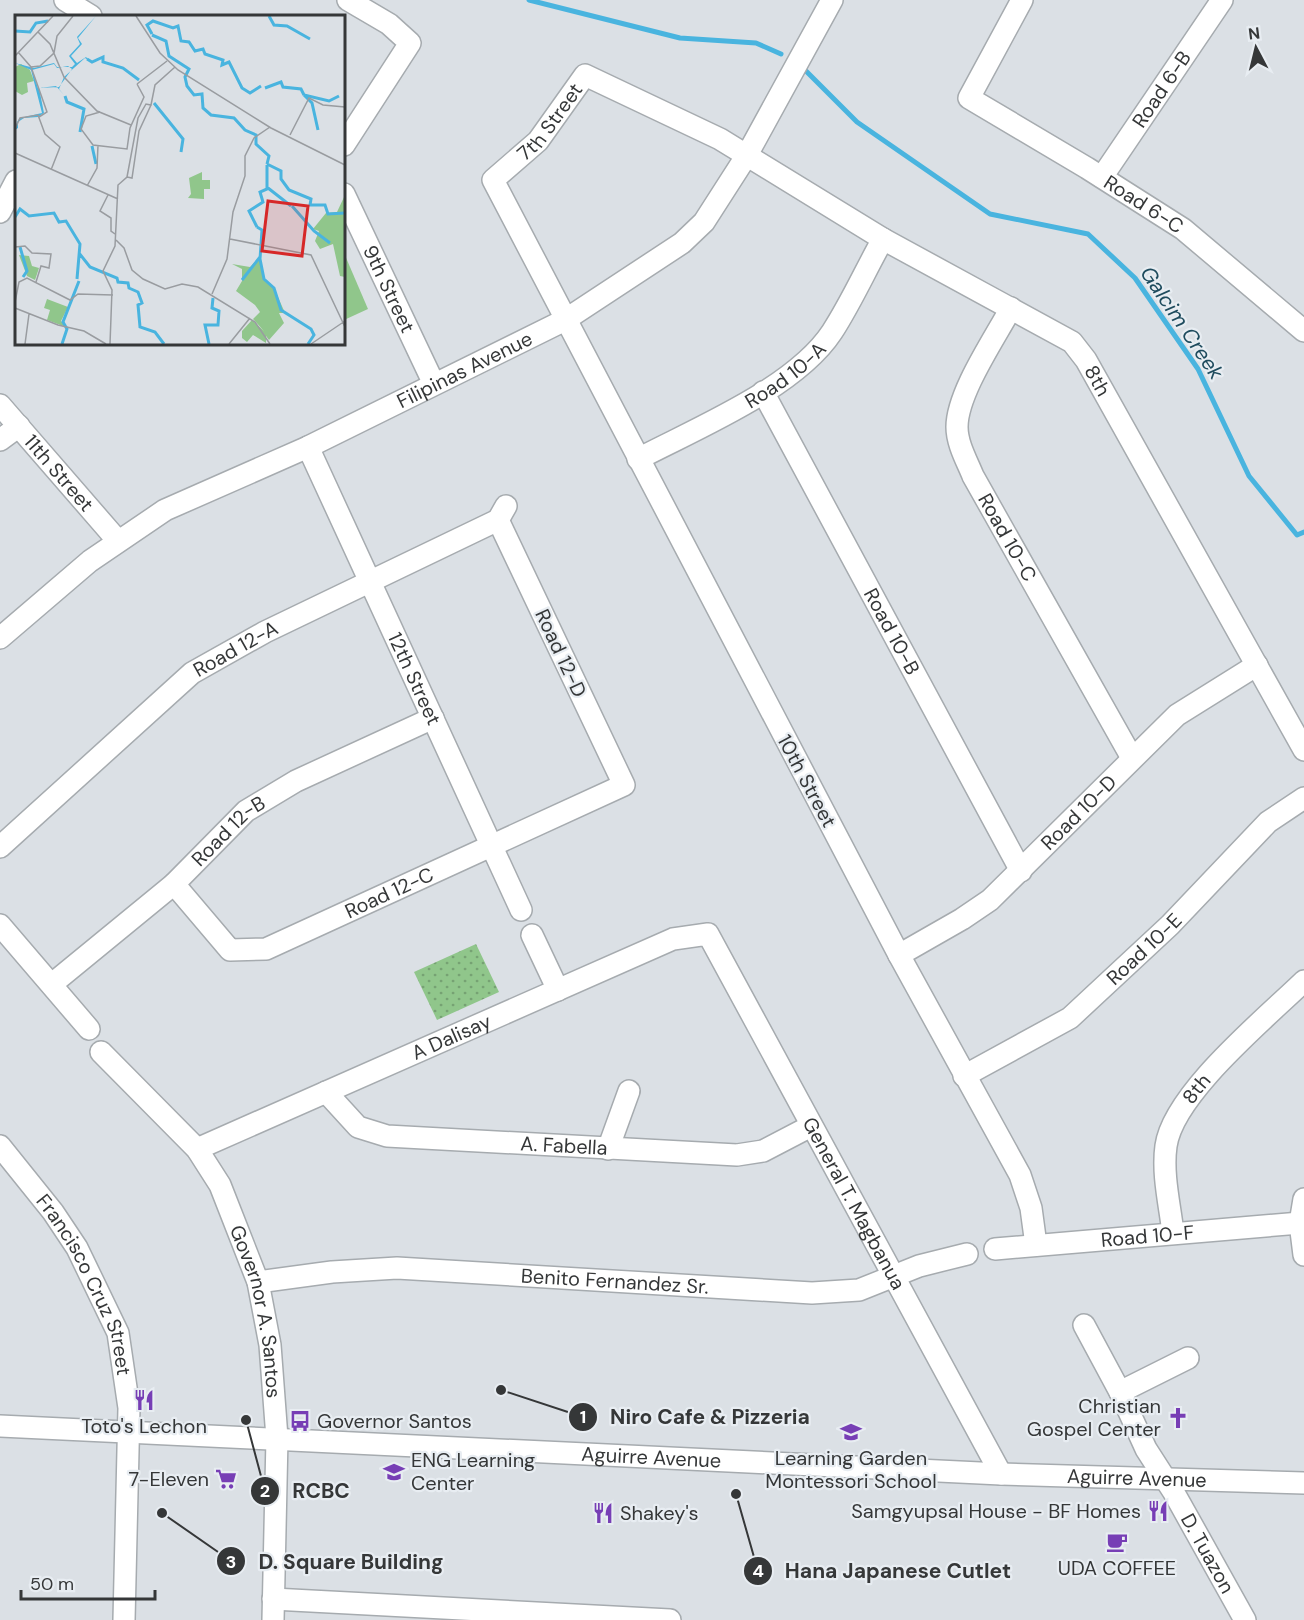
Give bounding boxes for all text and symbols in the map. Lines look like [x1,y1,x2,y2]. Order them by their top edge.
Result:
inset map [15,15,345,345]
north arrow [1226,18,1286,78]
text: N [1247,22,1261,45]
street label: Road 6-B [1126,46,1197,133]
street label: 7th Street [512,78,588,166]
street label: Road 6-C [1099,169,1189,239]
street label: 9th Street [357,241,421,337]
water label: Galcim Creek [1134,261,1230,385]
street label: Filipinas Avenue [392,325,537,414]
street label: Road 10-A [740,336,832,414]
street label: 8th [1078,361,1117,401]
street label: 11th Street [18,429,100,517]
street label: Road 10-C [972,489,1043,586]
street label: Road 10-B [858,584,926,679]
street label: Road 12-D [529,605,593,701]
street label: Road 12-A [188,615,282,683]
street label: 12th Street [382,628,447,729]
street label: 10th Street [772,730,842,832]
street label: Road 10-D [1035,769,1122,856]
street label: Road 12-B [186,790,270,872]
street label: Road 12-C [341,861,438,924]
street label: Road 10-E [1101,908,1187,991]
street label: A Dalisay [408,1008,495,1066]
street label: 8th [1176,1068,1216,1109]
street label: General T. Magbanua [797,1112,911,1294]
street label: A. Fabella [520,1130,608,1161]
street label: Francisco Cruz Street [31,1189,137,1377]
street label: Road 10-F [1100,1219,1195,1253]
street label: Governor A. Santos [224,1221,287,1399]
street label: Benito Fernandez Sr. [520,1262,709,1300]
restaurant icon: Toto's Lechon [132,1388,156,1412]
place label: Christian Gospel Center [1027,1393,1161,1442]
callout: Niro Cafe & Pizzeria [568,1397,822,1436]
text: Niro Cafe & Pizzeria [610,1403,810,1431]
text: 1 [580,1405,586,1429]
church icon: Christian Gospel Center [1166,1406,1190,1430]
place label: Governor Santos [317,1408,472,1434]
bus stop icon: Governor Santos [288,1409,312,1433]
place label: Toto's Lechon [81,1413,207,1439]
school or university icon: Learning Garden Montessori School [839,1420,863,1444]
street label: Aguirre Avenue [581,1441,722,1474]
place label: Learning Garden Montessori School [765,1445,937,1494]
place label: ENG Learning Center [411,1447,535,1496]
school or university icon: ENG Learning Center [382,1460,406,1484]
street label: Aguirre Avenue [1066,1463,1207,1493]
place label: 7-Eleven [129,1466,209,1492]
supermarket icon: 7-Eleven [214,1467,238,1491]
callout: RCBC [250,1472,362,1511]
text: RCBC [292,1477,350,1505]
text: 2 [260,1479,270,1503]
place label: Samgyupsal House - BF Homes [851,1498,1141,1524]
restaurant icon: Samgyupsal House - BF Homes [1146,1499,1170,1523]
place label: Shakey's [620,1500,699,1526]
restaurant icon: Shakey's [591,1501,615,1525]
street label: D. Tuazon [1175,1509,1240,1598]
cafe icon: UDA COFFEE [1105,1530,1129,1554]
callout: D. Square Building [216,1542,455,1581]
text: D. Square Building [259,1548,443,1576]
text: 3 [226,1550,236,1574]
callout: Hana Japanese Cutlet [743,1551,1023,1590]
place label: UDA COFFEE [1058,1555,1176,1581]
text: Hana Japanese Cutlet [785,1557,1011,1585]
text: 4 [752,1559,764,1583]
scale bar [21,1563,154,1601]
text: 50 m [30,1572,74,1596]

